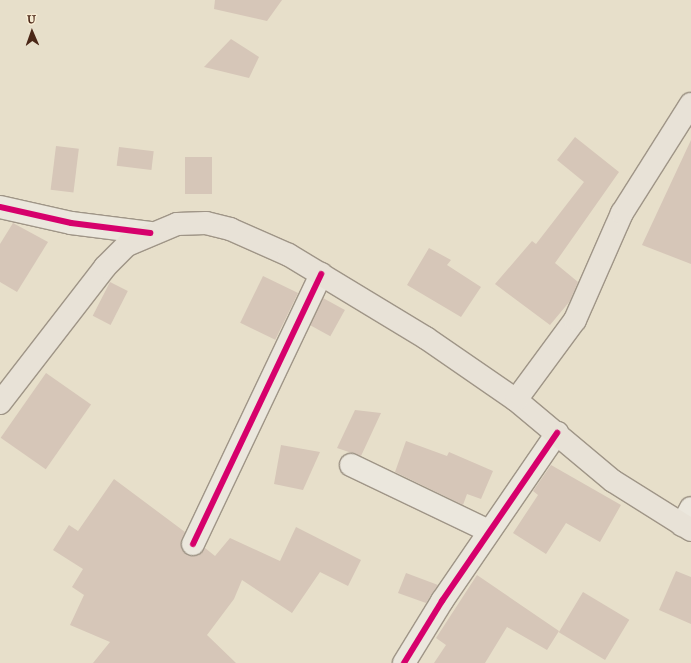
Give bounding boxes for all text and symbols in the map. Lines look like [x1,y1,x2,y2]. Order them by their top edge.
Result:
north arrow [12,12,52,52]
text: U [27,13,36,26]

